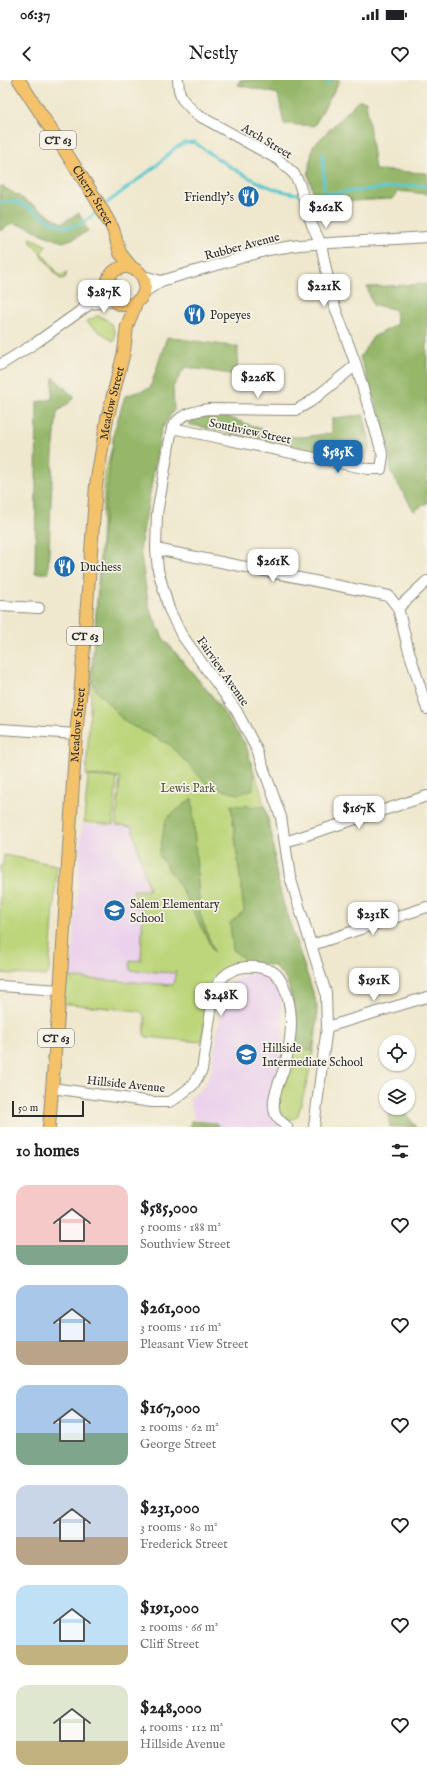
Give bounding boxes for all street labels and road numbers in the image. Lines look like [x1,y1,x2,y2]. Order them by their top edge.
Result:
street label: Arch Street [238,120,295,162]
road number: CT 63 [40,131,76,149]
street label: Cherry Street [68,163,116,228]
street label: Rubber Avenue [203,229,282,264]
street label: Meadow Street [97,365,128,441]
street label: Southview Street [208,415,292,447]
road number: CT 63 [67,627,103,645]
street label: Fairview Avenue [193,634,252,709]
street label: Meadow Street [67,687,89,763]
road number: CT 63 [38,1029,74,1047]
street label: Hillside Avenue [86,1073,166,1096]

